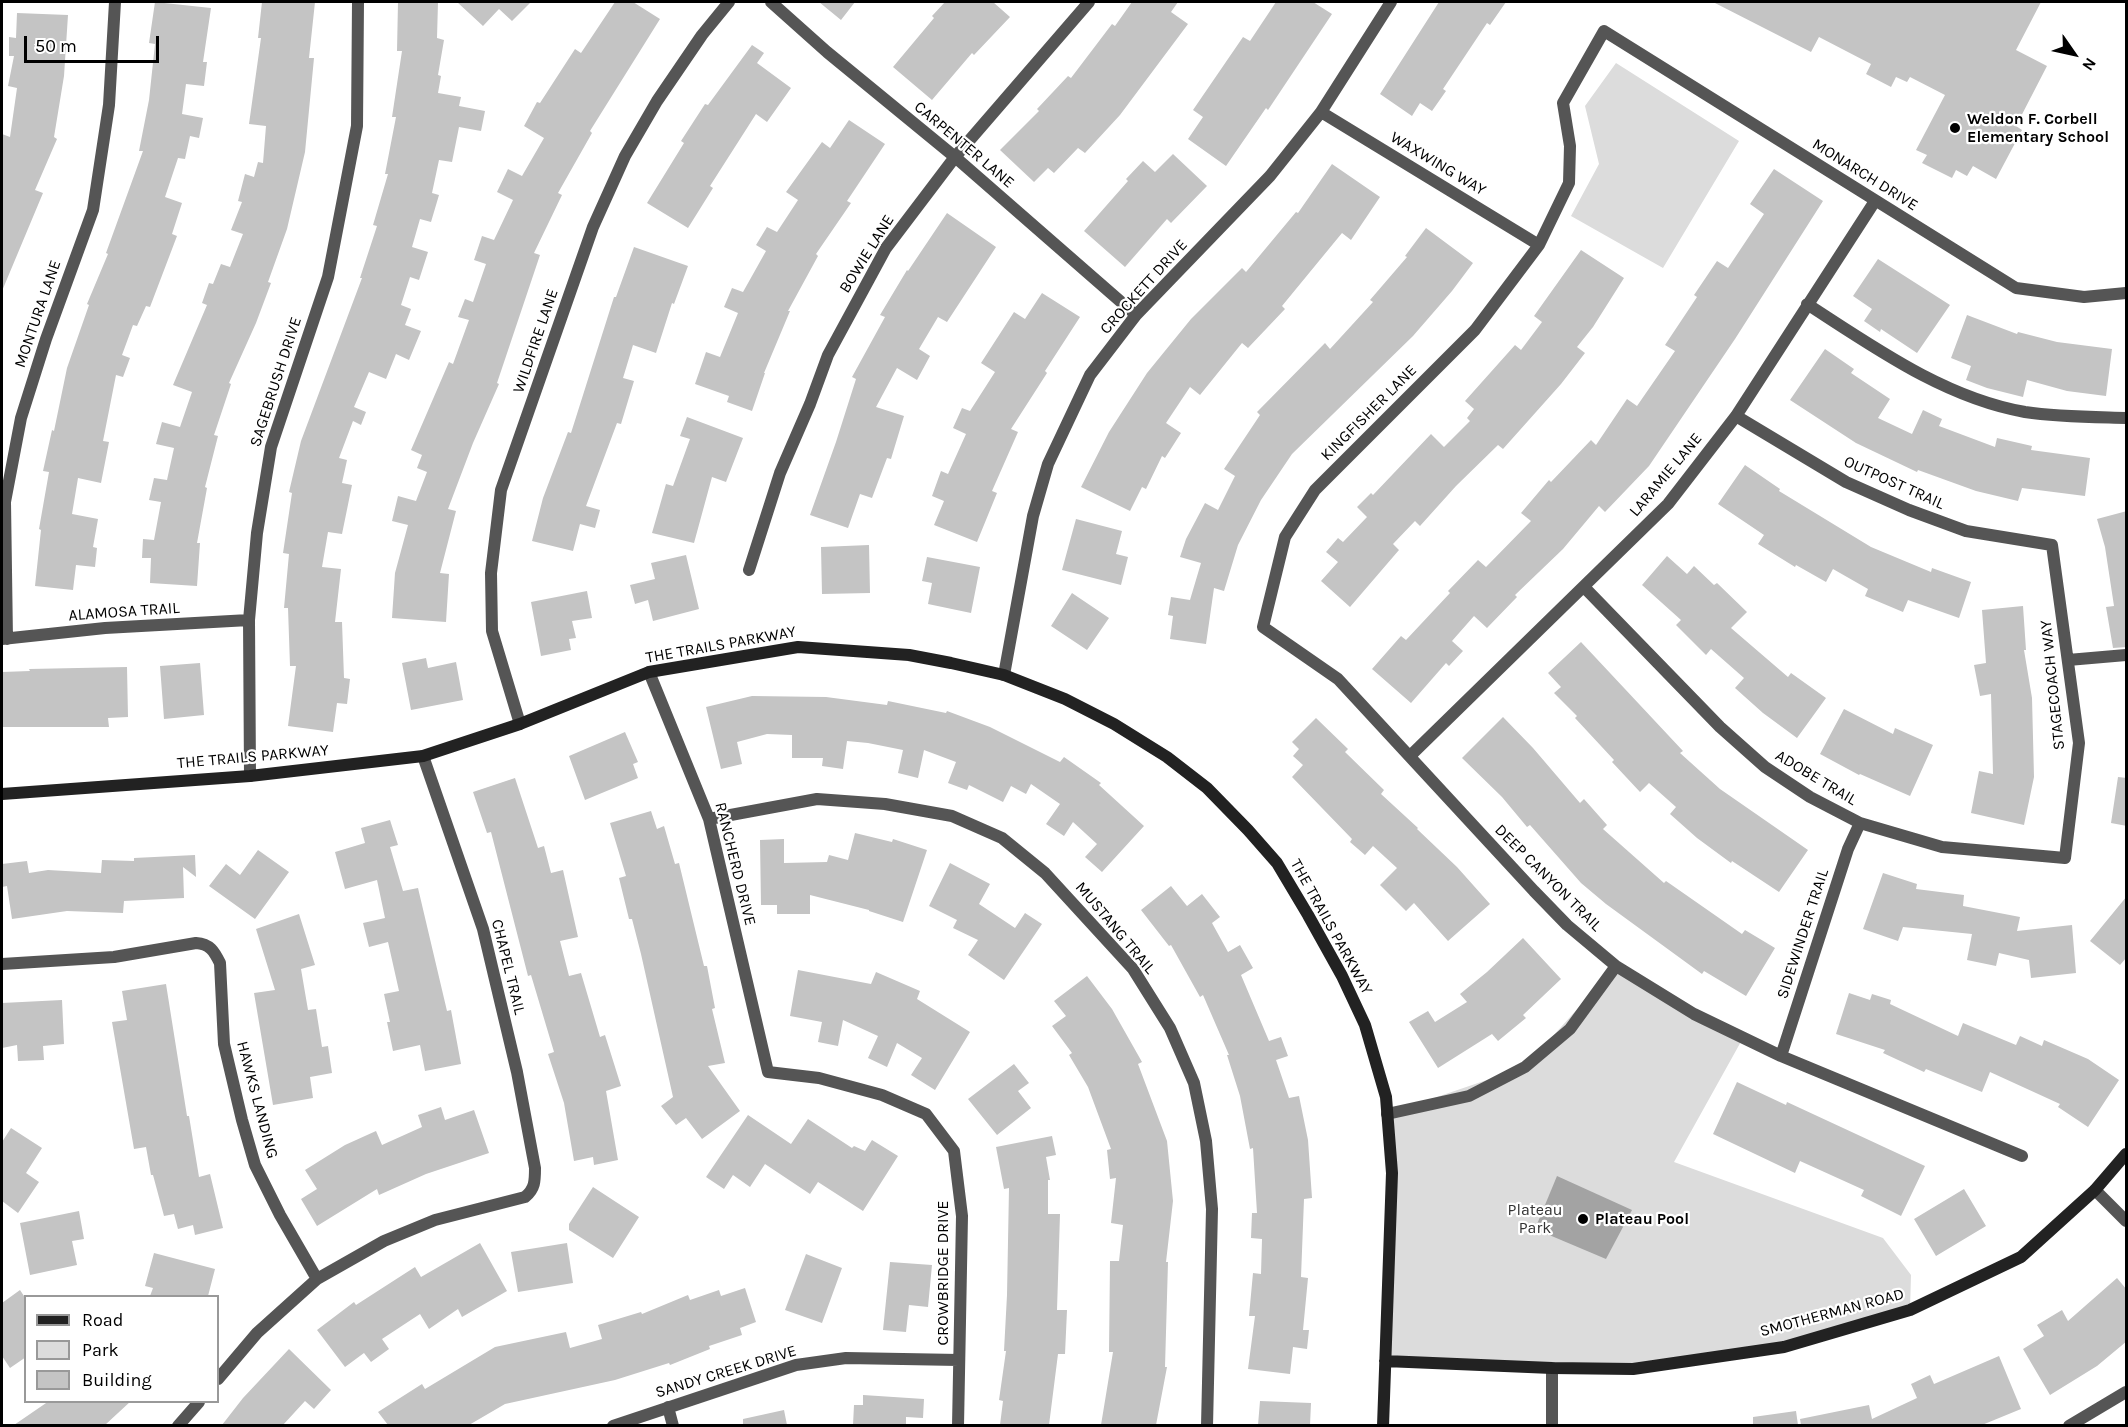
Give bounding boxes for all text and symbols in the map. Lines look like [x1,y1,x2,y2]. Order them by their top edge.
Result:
scale bar [27,24,162,62]
north arrow [2044,24,2104,84]
text: 50 m [35,35,77,57]
text: N [2078,54,2100,74]
street label: CARPENTER LANE [910,98,1018,192]
place label: Weldon F. Corbell Elementary School [1967,109,2109,147]
marker: Weldon F. Corbell Elementary School [1948,121,1962,135]
street label: WAXWING WAY [1387,128,1489,200]
street label: MONARCH DRIVE [1809,135,1921,215]
street label: BOWIE LANE [835,211,899,297]
street label: CROCKETT DRIVE [1096,236,1192,338]
street label: MONTURA LANE [11,258,65,370]
street label: WILDFIRE LANE [509,286,563,396]
street label: SAGEBRUSH DRIVE [246,315,306,449]
street label: KINGFISHER LANE [1317,361,1421,465]
street label: LARAMIE LANE [1626,429,1706,521]
street label: OUTPOST TRAIL [1841,452,1947,514]
street label: ALAMOSA TRAIL [68,599,180,625]
street label: STAGECOACH WAY [2037,619,2069,751]
street label: THE TRAILS PARKWAY [644,622,798,668]
street label: THE TRAILS PARKWAY [176,741,330,773]
street label: ADOBE TRAIL [1772,746,1860,810]
street label: RANCHERD DRIVE [710,800,760,928]
street label: DEEP CANYON TRAIL [1490,820,1606,936]
street label: THE TRAILS PARKWAY [1286,856,1376,998]
street label: SIDEWINDER TRAIL [1773,867,1833,1001]
street label: MUSTANG TRAIL [1071,878,1159,978]
street label: CHAPEL TRAIL [487,917,529,1017]
street label: HAWKS LANDING [232,1039,282,1161]
park label: Plateau Park [1508,1200,1562,1238]
street label: CROWBRIDGE DRIVE [933,1201,953,1345]
place label: Plateau Pool [1595,1209,1689,1229]
marker: Plateau Pool [1576,1212,1590,1226]
street label: SMOTHERMAN ROAD [1758,1285,1906,1341]
legend [24,1295,219,1403]
text: Road [82,1309,123,1331]
text: Park [82,1339,119,1361]
street label: SANDY CREEK DRIVE [653,1341,799,1403]
text: Building [82,1369,152,1391]

